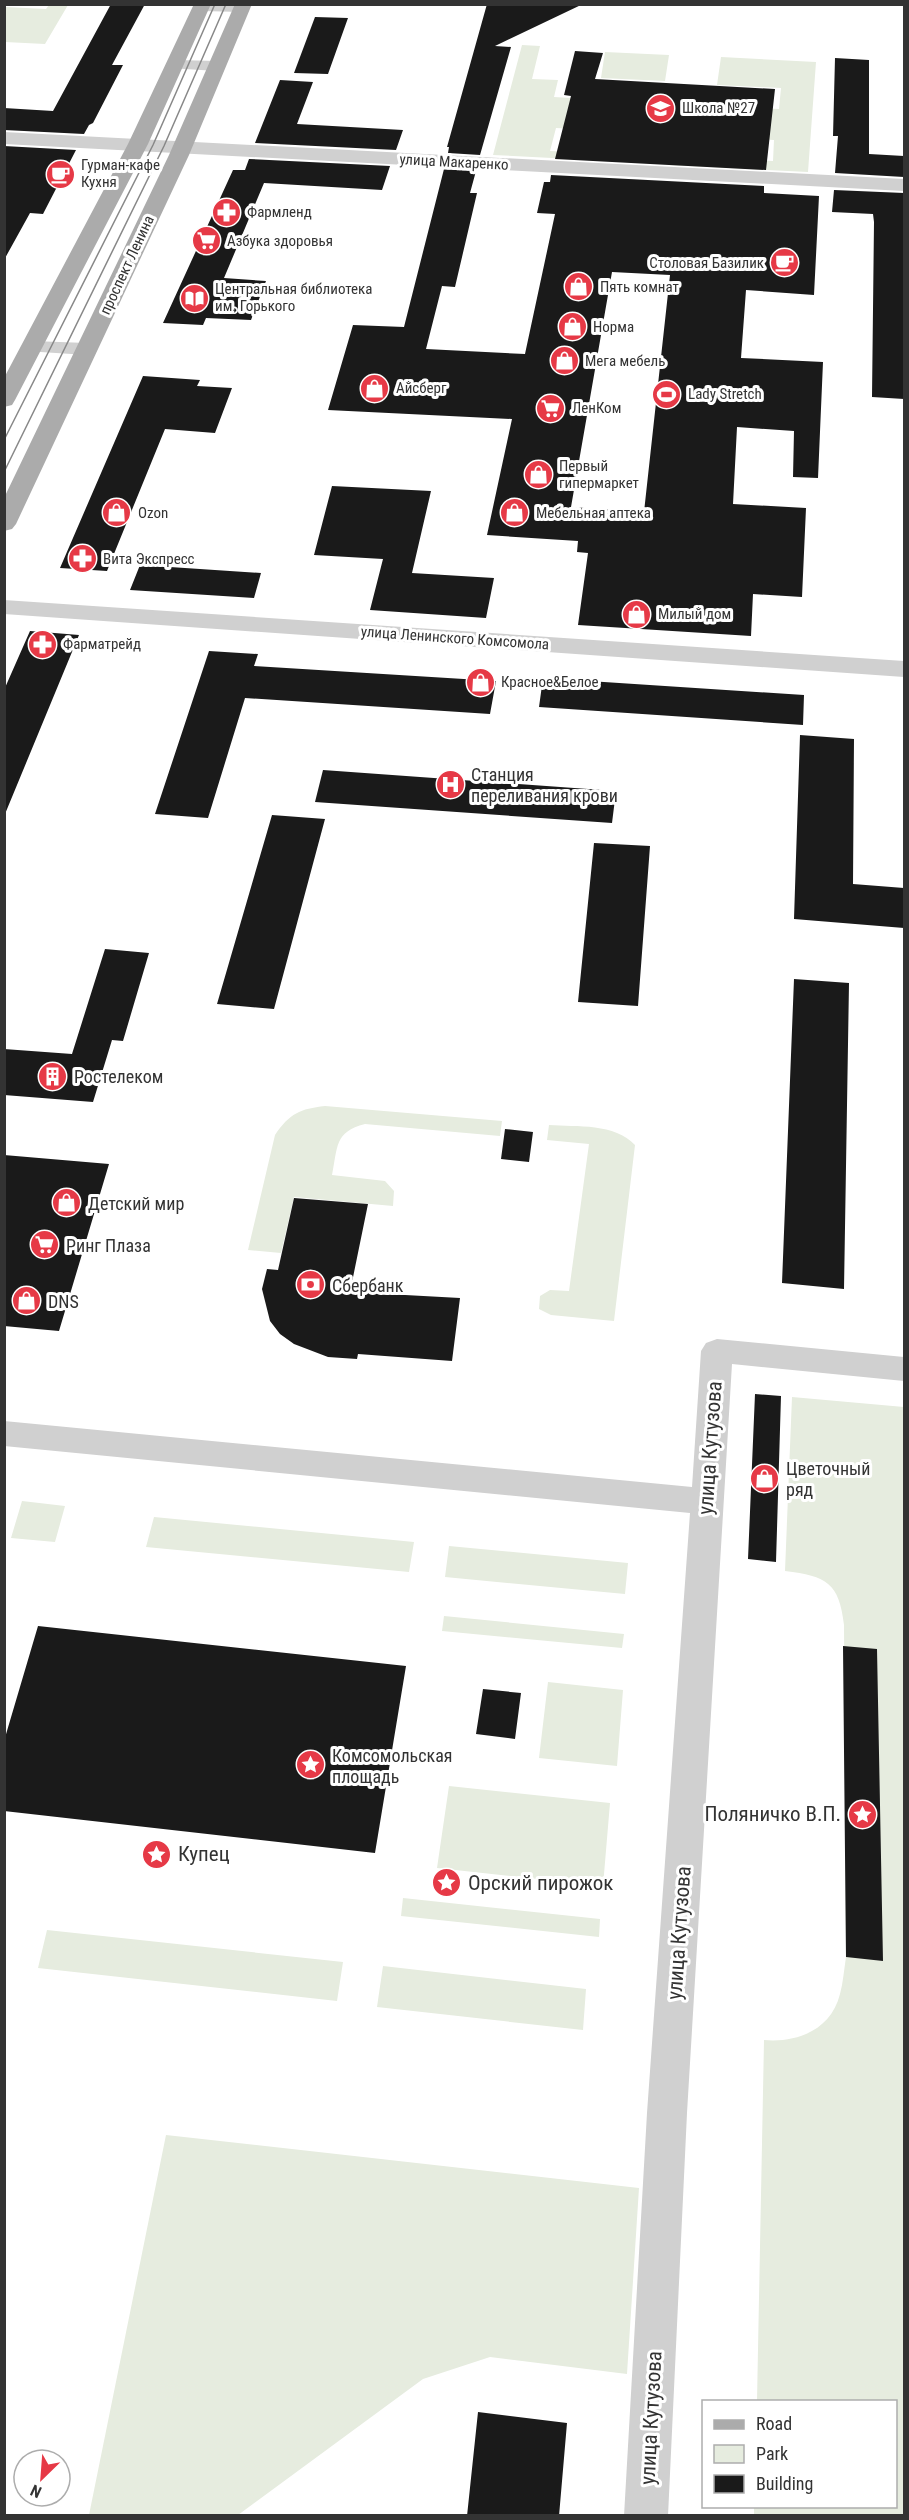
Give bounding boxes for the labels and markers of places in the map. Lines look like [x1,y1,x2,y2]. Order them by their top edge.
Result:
school or university icon: Школа №27 [645,92,677,124]
place label: Школа №27 [682,99,755,117]
place label: Гурман-кафе Кухня [81,156,160,191]
cafe icon: Гурман-кафе Кухня [44,158,76,190]
pharmacy icon: Фармленд [210,196,242,228]
place label: Фармленд [247,203,312,221]
supermarket icon: Азбука здоровья [190,225,222,257]
place label: Азбука здоровья [227,232,333,250]
cafe icon: Столовая Базилик [769,247,801,279]
place label: Столовая Базилик [649,254,764,272]
shop icon: Пять комнат [563,271,595,303]
place label: Пять комнат [600,278,679,296]
place label: Центральная библиотека им. Горького [215,280,373,315]
library icon: Центральная библиотека им. Горького [178,282,210,314]
shop icon: Норма [556,311,588,343]
place label: Норма [593,318,634,336]
shop icon: Мега мебель [548,345,580,377]
place label: Мега мебель [585,352,665,370]
shop icon: Айсберг [359,372,391,404]
sports icon: Lady Stretch [651,378,683,410]
place label: Айсберг [396,379,447,397]
place label: Lady Stretch [688,385,762,403]
supermarket icon: ЛенКом [535,392,567,424]
place label: ЛенКом [572,399,621,417]
place label: Первый гипермаркет [559,457,639,492]
shop icon: Первый гипермаркет [522,459,554,491]
shop icon: Ozon [101,497,133,529]
shop icon: Мебельная аптека [499,497,531,529]
place label: Ozon [138,504,168,522]
place label: Мебельная аптека [536,504,651,522]
pharmacy icon: Вита Экспресс [66,543,98,575]
place label: Вита Экспресс [103,550,195,568]
shop icon: Милый дом [621,598,653,630]
place label: Милый дом [658,605,731,623]
pharmacy icon: Фарматрейд [26,628,58,660]
place label: Фарматрейд [63,635,141,653]
shop icon: Красное&Белое [464,666,496,698]
place label: Красное&Белое [501,673,599,691]
place label: Станция переливания крови [471,764,618,806]
hospital icon: Станция переливания крови [434,768,466,800]
building icon: Ростелеком [37,1060,69,1092]
place label: Ростелеком [74,1066,163,1087]
shop icon: Детский мир [51,1187,83,1219]
place label: Детский мир [88,1193,184,1214]
supermarket icon: Ринг Плаза [29,1229,61,1261]
place label: Ринг Плаза [66,1235,151,1256]
bank icon: Сбербанк [295,1269,327,1301]
place label: Сбербанк [332,1275,404,1296]
shop icon: DNS [11,1285,43,1317]
place label: DNS [48,1291,79,1312]
place label: Цветочный ряд [786,1458,870,1500]
shop icon: Цветочный ряд [749,1462,781,1494]
place label: Комсомольская площадь [332,1745,452,1787]
place icon: Комсомольская площадь [295,1749,327,1781]
place icon: Поляничко В.П. [846,1798,878,1830]
place label: Поляничко В.П. [704,1802,841,1826]
place icon: Купец [141,1838,173,1870]
place label: Купец [178,1842,230,1866]
place icon: Орский пирожок [431,1867,463,1899]
place label: Орский пирожок [468,1871,613,1895]

